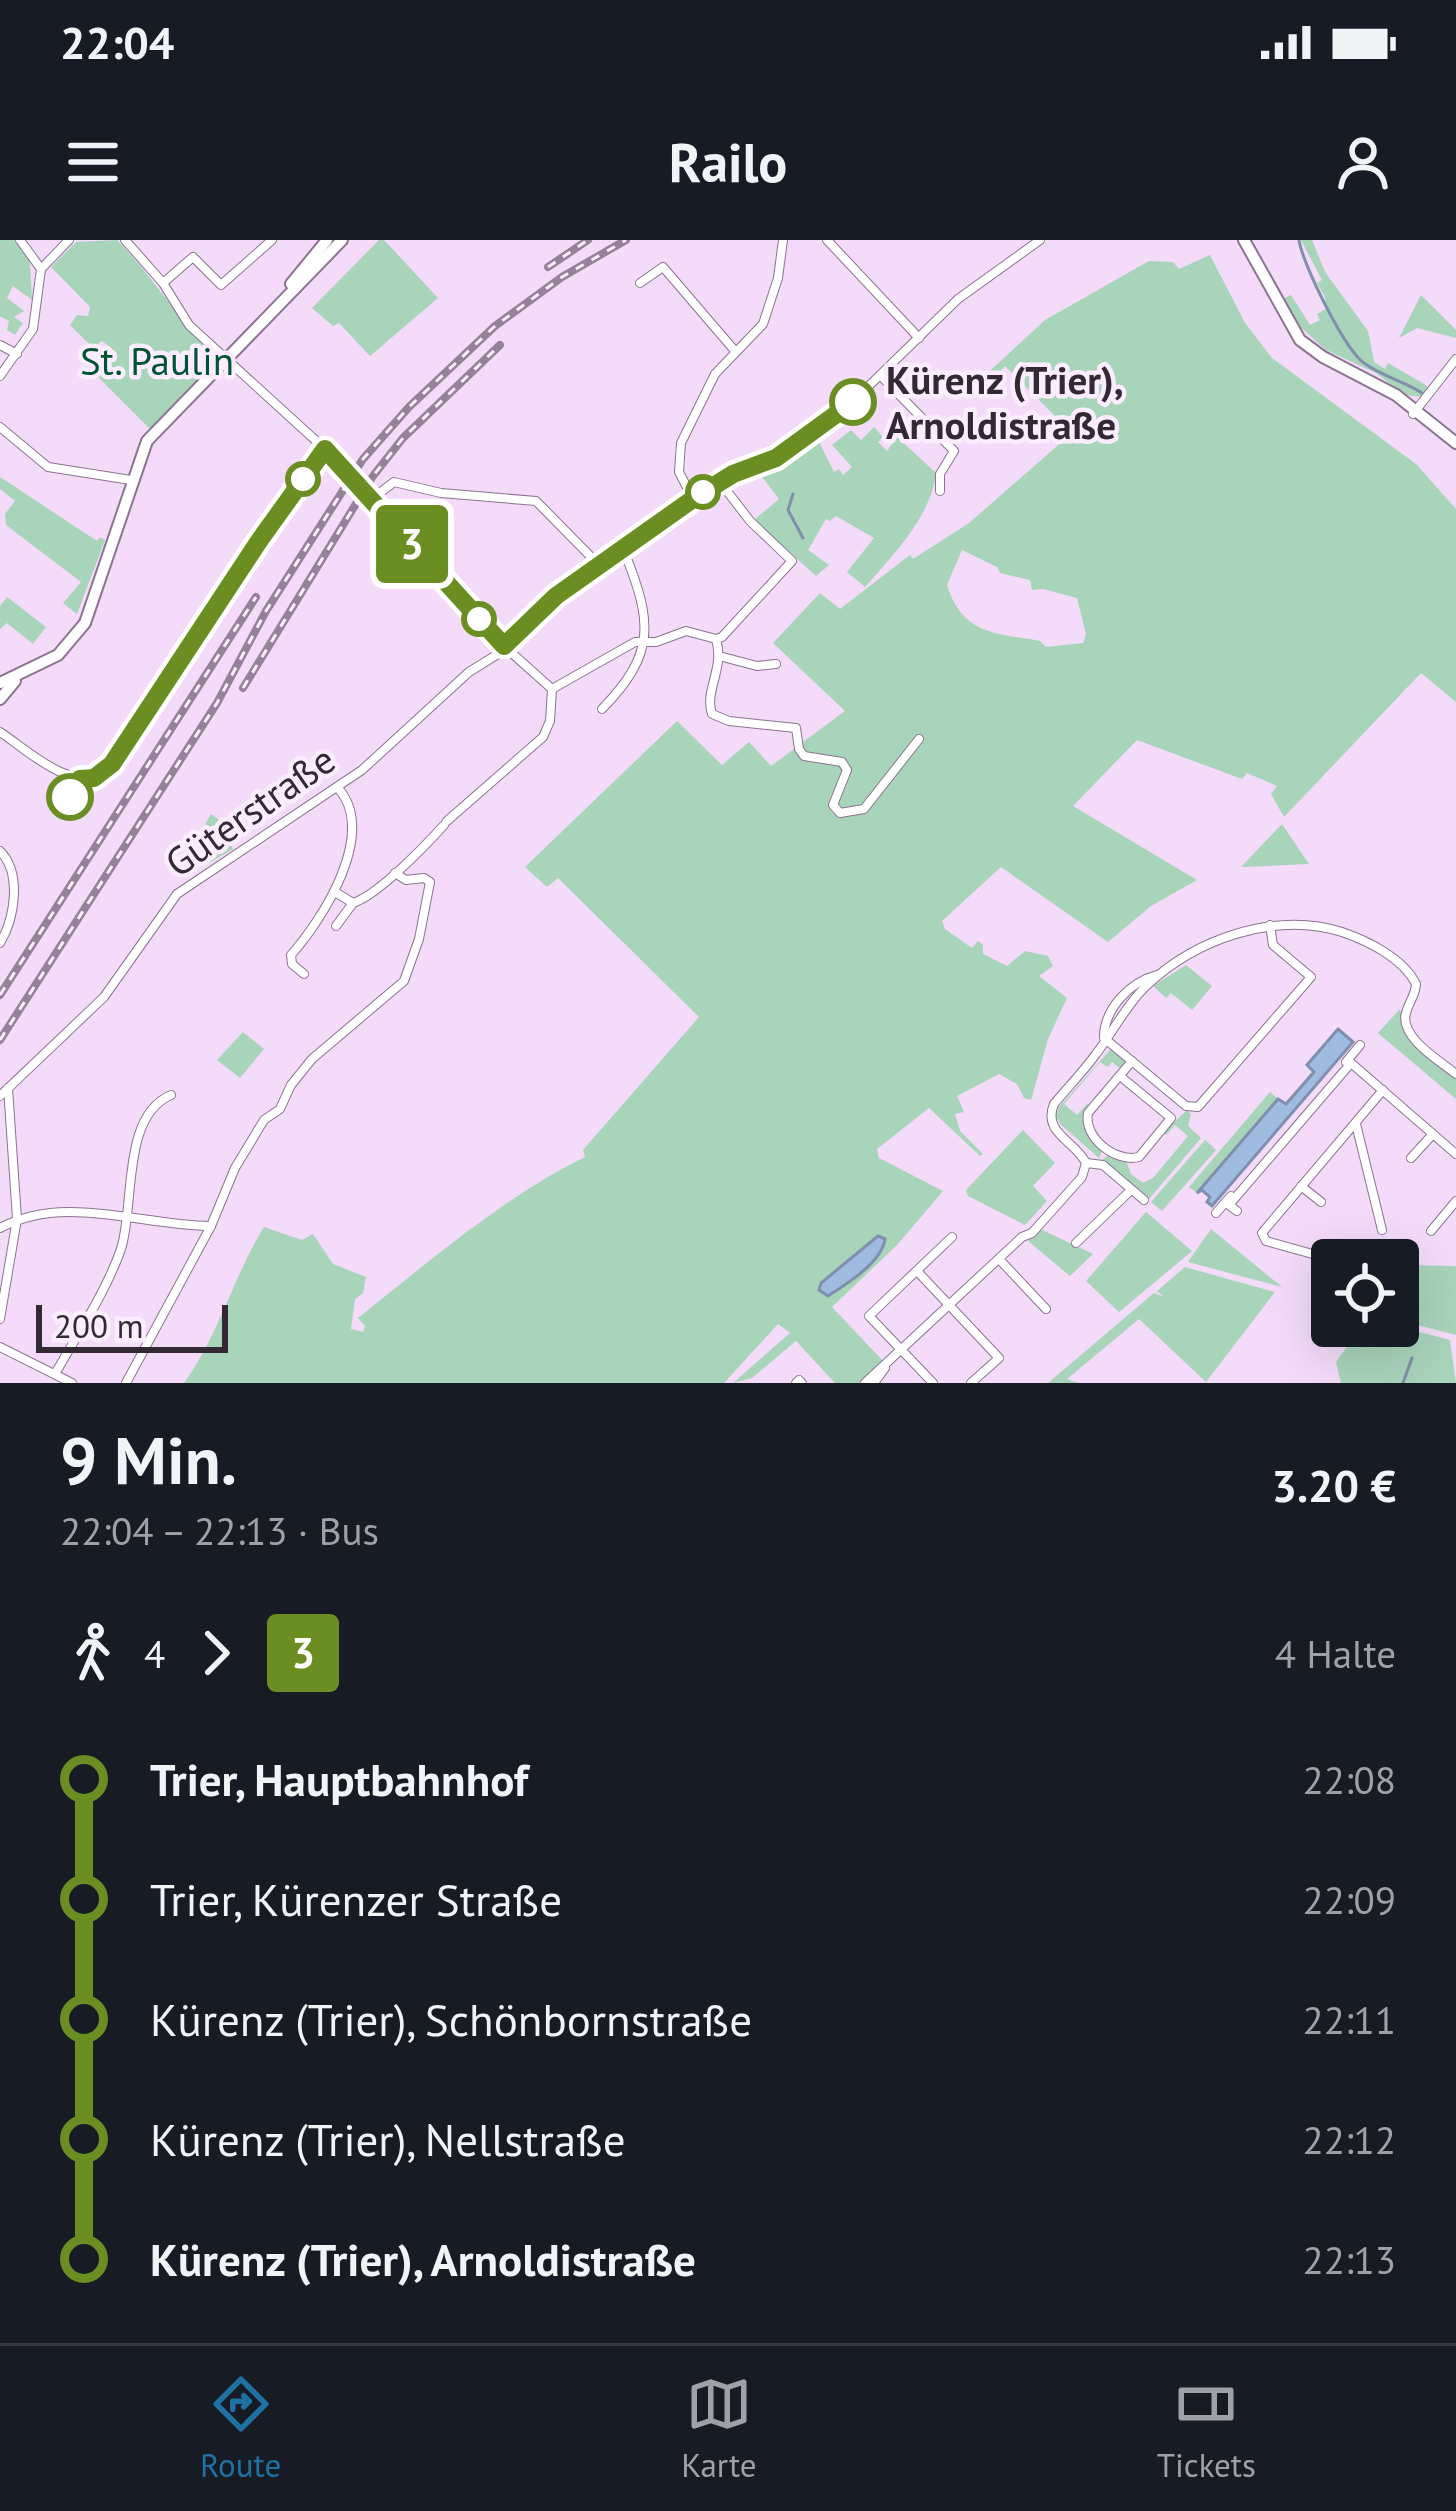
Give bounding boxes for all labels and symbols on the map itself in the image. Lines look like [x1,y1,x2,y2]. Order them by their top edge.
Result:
park label: St. Paulin [80,335,234,386]
place label: Kürenz (Trier), Arnoldistraße [886,354,1124,450]
marker: Kürenz (Trier), Arnoldistraße [831,380,875,424]
unlabelled marker [287,463,319,495]
unlabelled marker [687,476,719,508]
line badge: 3 [373,505,451,583]
unlabelled marker [463,603,495,635]
street label: Güterstraße [155,734,345,888]
unlabelled marker [48,775,92,819]
scale bar [36,1299,228,1352]

